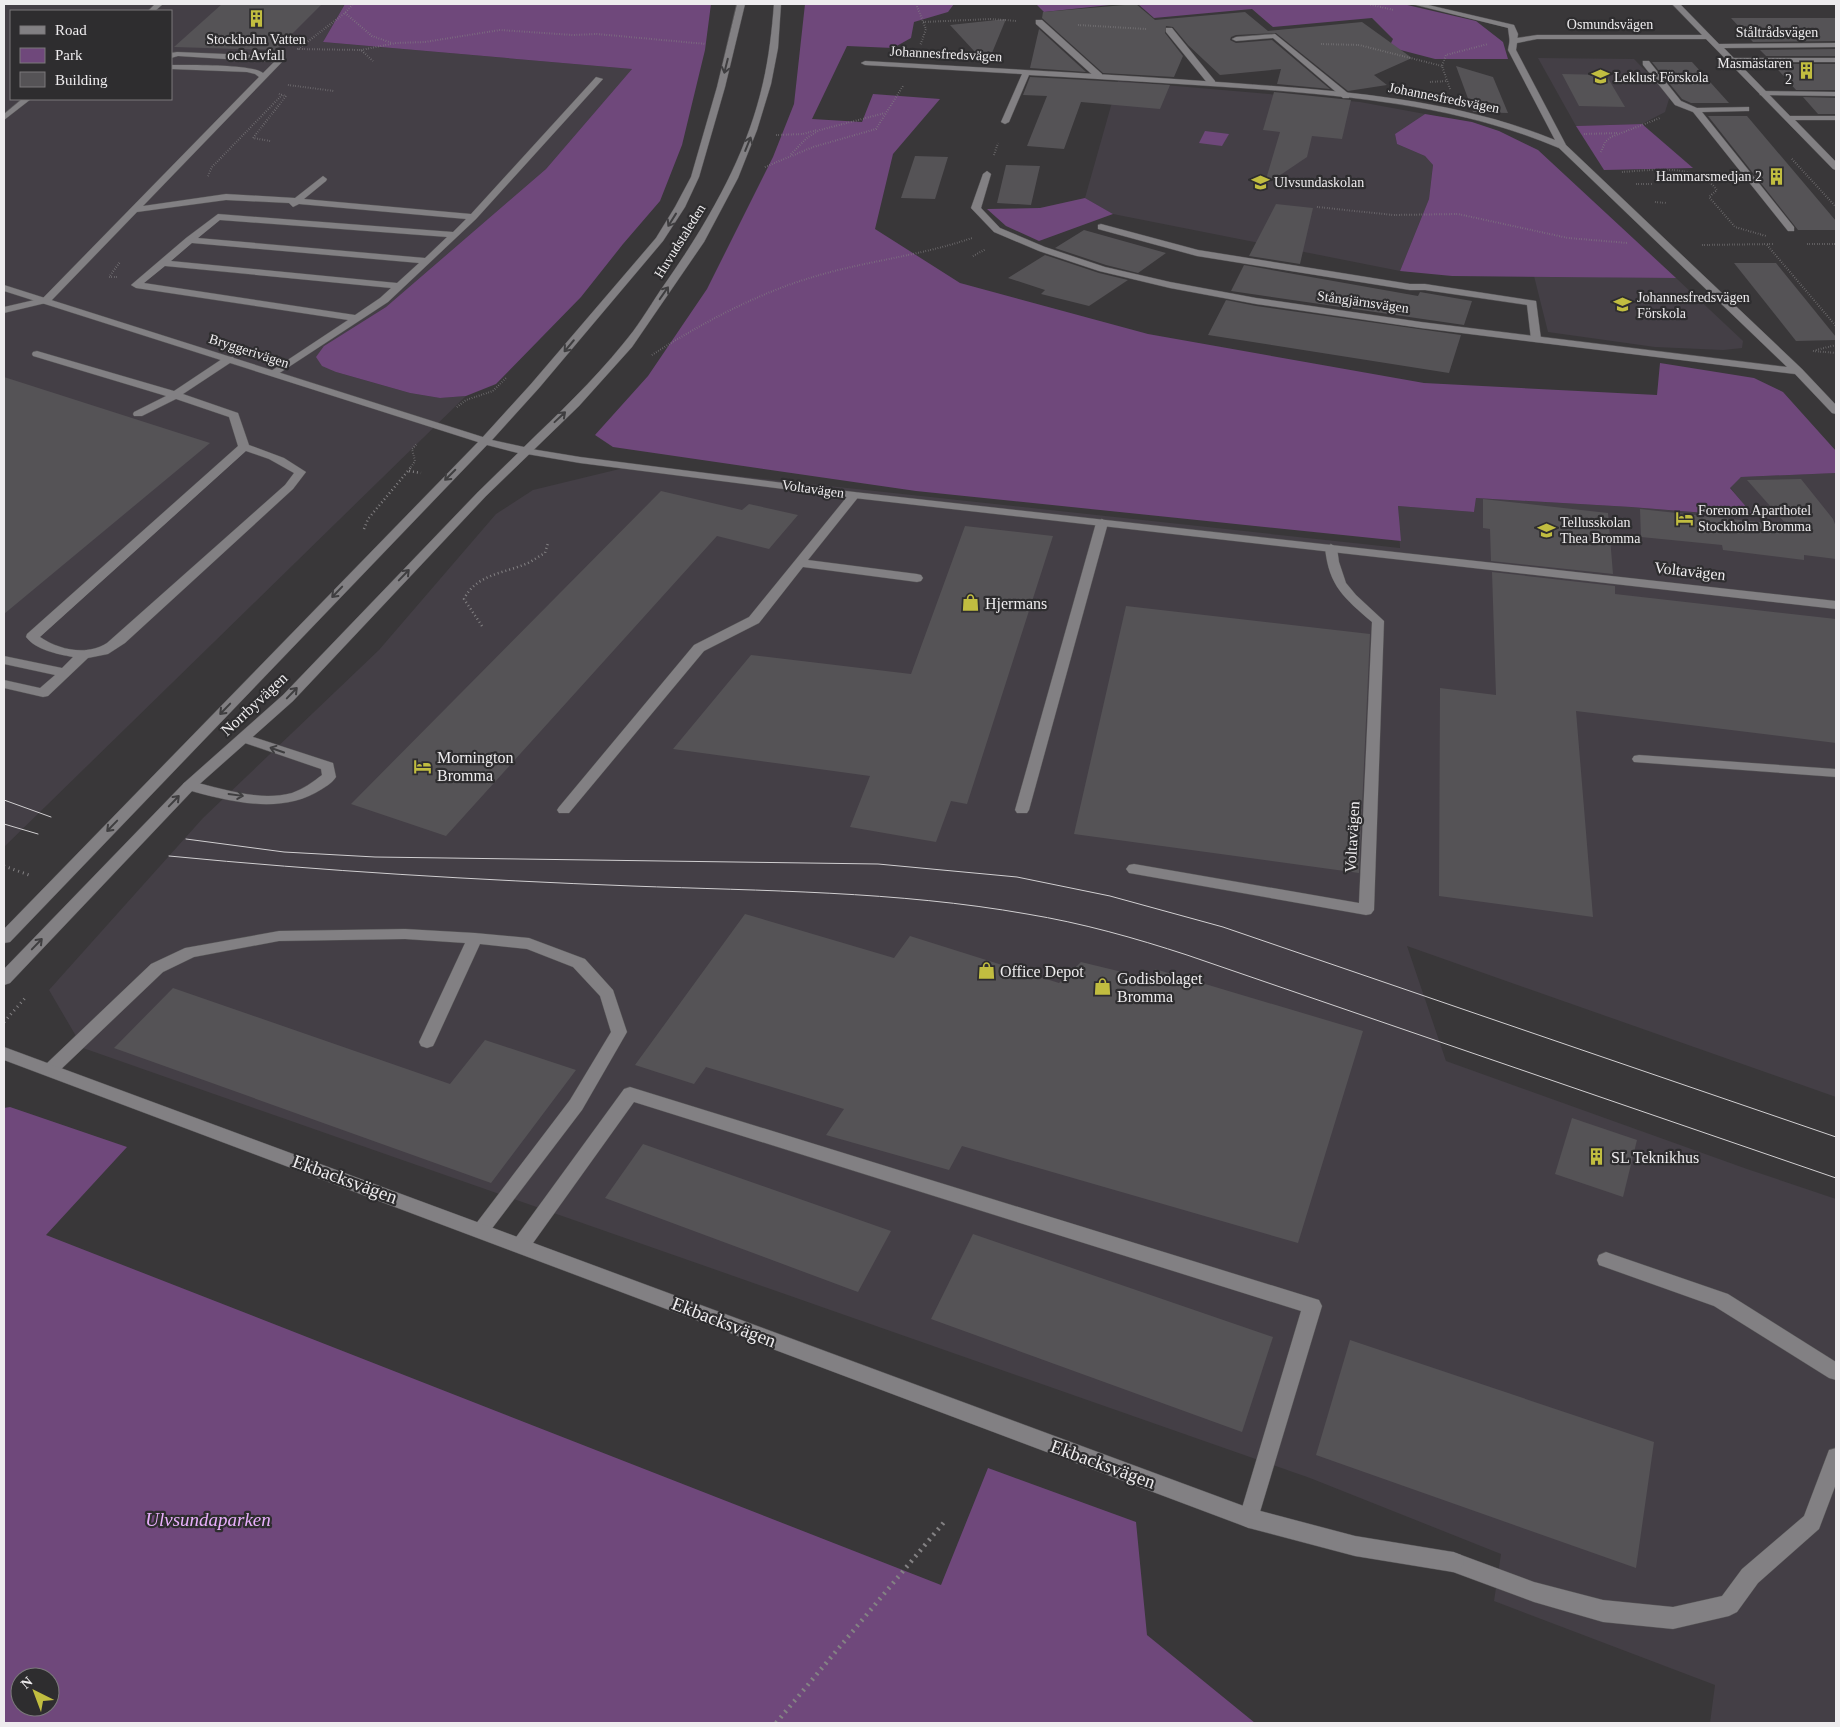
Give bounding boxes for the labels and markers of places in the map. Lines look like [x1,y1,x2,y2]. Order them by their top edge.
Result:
building icon: Stockholm Vatten och Avfall [246,9,266,29]
place label: Stockholm Vatten och Avfall [206,32,306,63]
place label: Masmästaren 2 [1717,56,1792,87]
building icon: Masmästaren 2 [1796,61,1816,81]
school or university icon: Leklust Förskola [1590,67,1610,87]
place label: Leklust Förskola [1614,70,1709,85]
building icon: Hammarsmedjan 2 [1766,166,1786,186]
place label: Hammarsmedjan 2 [1656,169,1762,184]
school or university icon: Ulvsundaskolan [1250,172,1270,192]
place label: Ulvsundaskolan [1274,175,1364,190]
place label: Johannesfredsvägen Förskola [1637,290,1750,321]
school or university icon: Johannesfredsvägen Förskola [1613,295,1633,315]
place label: Forenom Aparthotel Stockholm Bromma [1698,503,1812,534]
hotel icon: Forenom Aparthotel Stockholm Bromma [1674,508,1694,528]
place label: Tellusskolan Thea Bromma [1560,515,1641,546]
school or university icon: Tellusskolan Thea Bromma [1536,520,1556,540]
shop icon: Hjermans [961,593,981,613]
place label: Hjermans [985,595,1047,613]
place label: Mornington Bromma [437,749,513,784]
hotel icon: Mornington Bromma [413,756,433,776]
shop icon: Office Depot [976,961,996,981]
place label: Office Depot [1000,963,1084,981]
place label: Godisbolaget Bromma [1117,970,1203,1005]
shop icon: Godisbolaget Bromma [1093,977,1113,997]
building icon: SL Teknikhus [1587,1147,1607,1167]
place label: SL Teknikhus [1611,1149,1699,1166]

